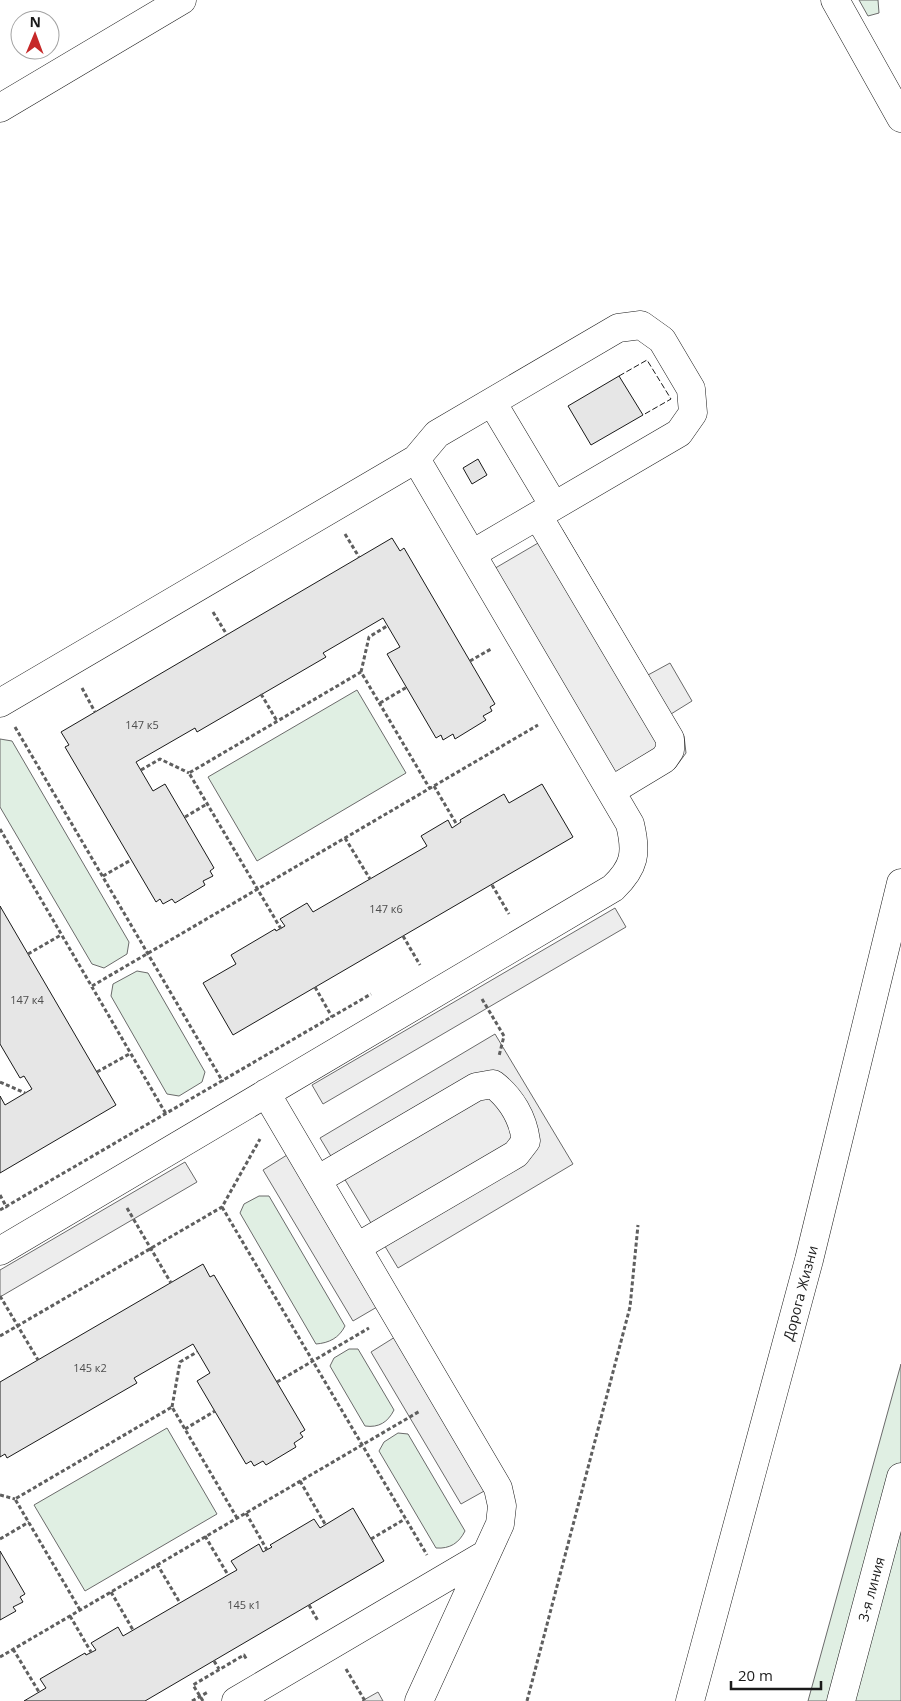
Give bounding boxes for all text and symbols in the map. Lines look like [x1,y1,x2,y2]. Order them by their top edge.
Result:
north arrow [10,10,60,60]
text: N [29,12,41,31]
house number: 147 к5 [125,717,159,732]
house number: 147 к6 [369,901,403,916]
house number: 147 к4 [10,992,45,1007]
street label: Дорога Жизни [778,1243,822,1343]
house number: 145 к2 [73,1360,107,1375]
street label: 3-я линия [853,1555,889,1623]
house number: 145 к1 [227,1597,261,1612]
scale bar [731,1658,821,1690]
text: 20 m [738,1665,773,1685]

